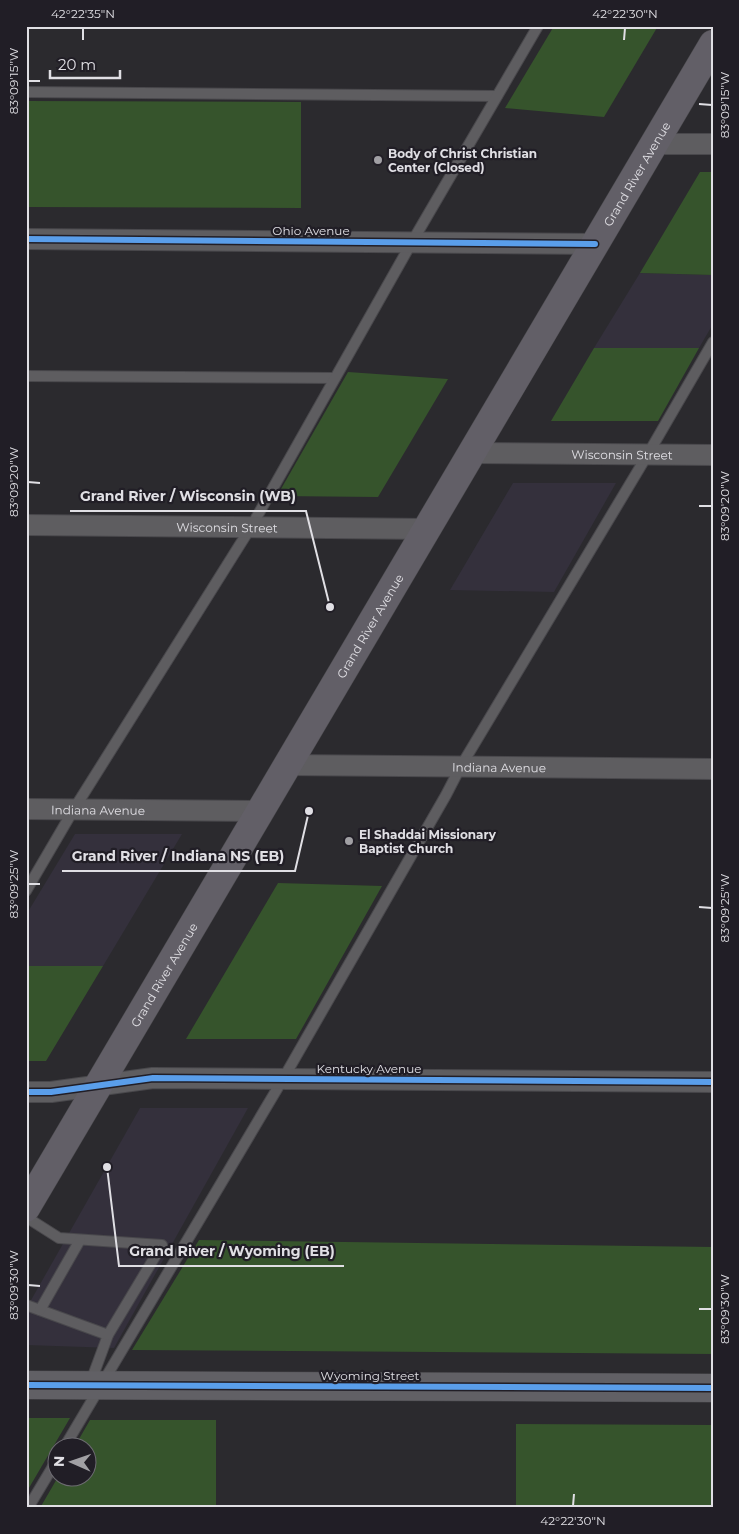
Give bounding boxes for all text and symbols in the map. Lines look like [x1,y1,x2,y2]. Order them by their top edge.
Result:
text: 42°22'35"N [51,6,115,21]
text: 42°22'30"N [592,6,658,21]
text: 83°09'15"W [6,48,21,114]
scale bar [50,48,120,80]
text: 20 m [58,55,96,74]
text: 83°09'15"W [717,72,732,138]
street label: Grand River Avenue [600,119,673,229]
place label: Body of Christ Christian Center (Closed) [388,146,537,175]
marker: Body of Christ Christian Center (Closed) [372,154,384,166]
street label: Ohio Avenue [272,223,350,238]
street label: Wisconsin Street [571,446,673,462]
text: 83°09'20"W [6,447,21,517]
text: 83°09'20"W [717,471,732,541]
callout: Grand River / Wisconsin (WB) [70,482,306,511]
text: Grand River / Wisconsin (WB) [80,487,296,505]
street label: Wisconsin Street [176,519,278,535]
street label: Grand River Avenue [333,571,406,681]
street label: Indiana Avenue [452,759,546,775]
street label: Indiana Avenue [51,802,145,818]
place label: El Shaddai Missionary Baptist Church [359,827,497,856]
marker: El Shaddai Missionary Baptist Church [343,835,355,847]
callout: Grand River / Indiana NS (EB) [62,842,295,871]
text: Grand River / Indiana NS (EB) [72,847,284,865]
text: 83°09'25"W [6,850,21,918]
text: 83°09'25"W [717,874,732,942]
street label: Grand River Avenue [127,920,200,1030]
street label: Kentucky Avenue [316,1061,422,1076]
callout: Grand River / Wyoming (EB) [119,1237,344,1266]
text: Grand River / Wyoming (EB) [129,1242,335,1260]
text: 83°09'30"W [6,1250,21,1320]
text: 83°09'30"W [717,1274,732,1344]
street label: Wyoming Street [321,1368,420,1383]
north arrow [48,1436,98,1486]
text: N [50,1456,68,1468]
text: 42°22'30"N [540,1513,606,1528]

